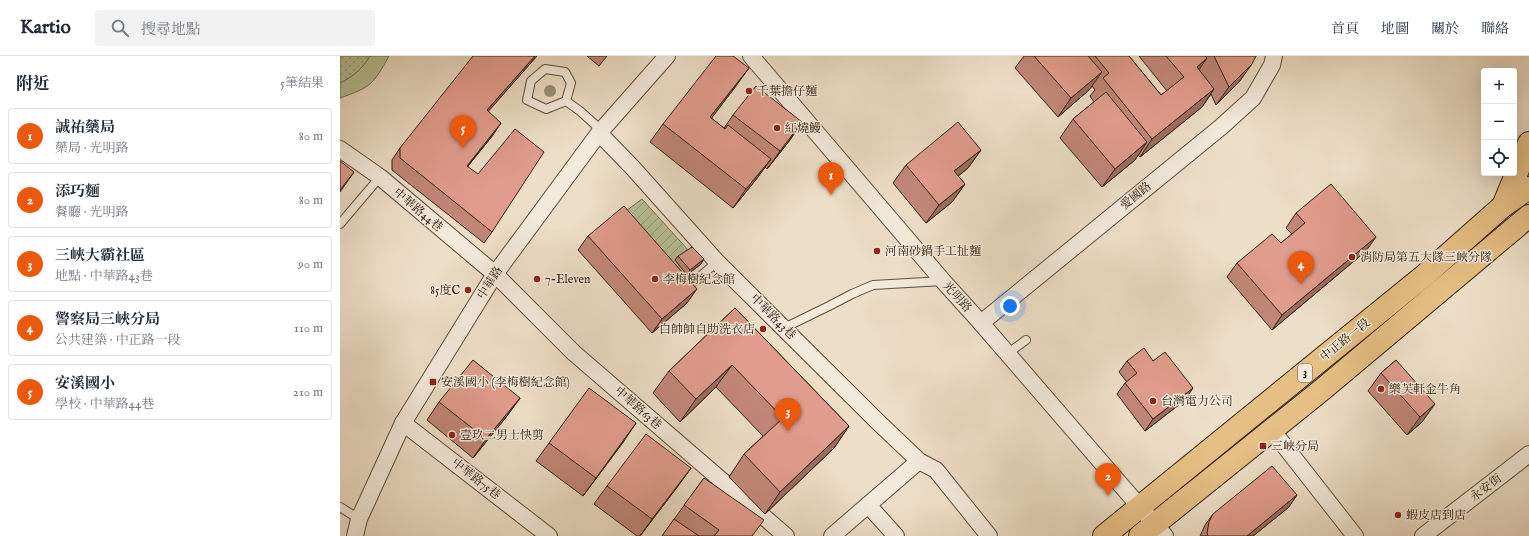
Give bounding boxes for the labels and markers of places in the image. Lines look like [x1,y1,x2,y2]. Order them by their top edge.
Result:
place label: 千葉擔仔麵 [757,84,817,99]
marker: 千葉擔仔麵 [744,86,754,96]
pin: 5 [450,115,476,148]
place label: 紅燒鰻 [785,121,821,136]
marker: 紅燒鰻 [772,123,782,133]
pin: 1 [818,162,844,195]
place label: 河南砂鍋手工扯麵 [885,244,981,259]
marker: 河南砂鍋手工扯麵 [872,246,882,256]
place label: 消防局第五大隊三峽分隊 [1360,250,1492,265]
pin: 4 [1288,251,1314,284]
marker: 消防局第五大隊三峽分隊 [1347,252,1357,262]
place label: 7-Eleven [545,272,591,287]
place label: 李梅樹紀念館 [663,272,735,287]
marker: 7-Eleven [532,274,542,284]
marker: 李梅樹紀念館 [650,274,660,284]
place label: 85度C [430,283,460,298]
marker: 85度C [463,285,473,295]
place label: 白帥帥自助洗衣店 [659,322,755,337]
marker: 白帥帥自助洗衣店 [758,324,768,334]
place label: 安溪國小 (李梅樹紀念館) [441,375,570,390]
marker: 安溪國小 (李梅樹紀念館) [428,377,438,387]
place label: 樂芙軒金牛角 [1389,382,1461,397]
marker: 樂芙軒金牛角 [1376,384,1386,394]
place label: 台灣電力公司 [1161,394,1233,409]
marker: 台灣電力公司 [1148,396,1158,406]
pin: 3 [775,398,801,431]
place label: 壹玖二男士快剪 [460,428,544,443]
marker: 壹玖二男士快剪 [447,430,457,440]
place label: 三峽分局 [1271,439,1319,454]
marker: 三峽分局 [1258,441,1268,451]
pin: 2 [1095,463,1121,496]
place label: 蝦皮店到店 [1406,508,1466,523]
marker: 蝦皮店到店 [1393,510,1403,520]

